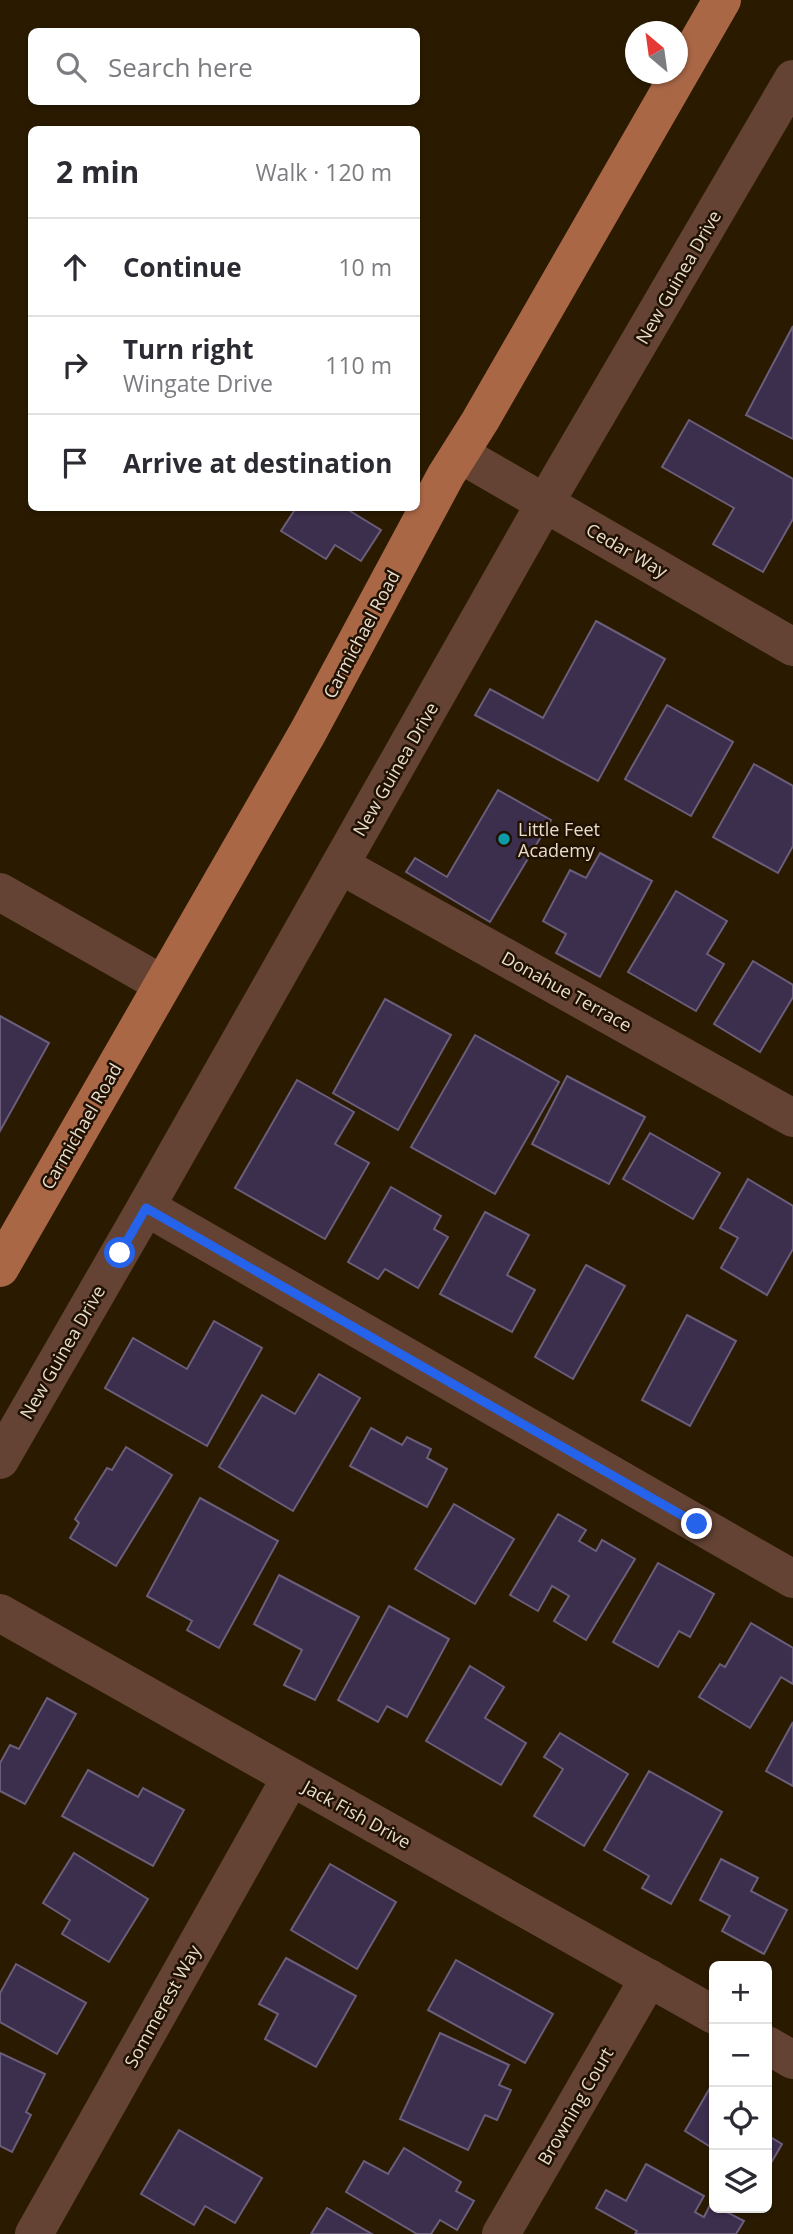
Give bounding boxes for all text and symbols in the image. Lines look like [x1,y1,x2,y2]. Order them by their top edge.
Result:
north arrow [625,21,688,84]
search box [28,28,420,105]
icon: search [52,48,90,86]
text: Search here [108,49,253,85]
text: 2 min [56,151,139,192]
text: Walk · 120 m [255,156,392,188]
street label: New Guinea Drive [630,206,726,348]
icon: ahead [56,248,94,286]
text: Continue [123,249,242,285]
text: 10 m [338,251,392,283]
text: Turn right [123,331,254,367]
icon: right [56,346,94,384]
text: 110 m [325,349,392,381]
text: Wingate Drive [123,367,273,399]
icon: arrive [56,444,94,482]
text: Arrive at destination [123,445,392,481]
street label: Cedar Way [582,517,673,583]
street label: Carmichael Road [317,566,405,702]
street label: New Guinea Drive [347,698,443,840]
place label: Little Feet Academy [518,817,600,862]
marker: Little Feet Academy [496,831,512,847]
street label: Donahue Terrace [498,945,636,1037]
street label: Carmichael Road [35,1059,127,1193]
route start [104,1237,135,1268]
street label: New Guinea Drive [14,1281,110,1423]
route end [681,1508,712,1539]
street label: Jack Fish Drive [297,1773,415,1854]
street label: Sommerest Way [118,1939,206,2072]
map controls [709,1961,772,2213]
button: + [709,1961,772,2024]
button: − [709,2024,772,2087]
street label: Browning Court [532,2043,618,2169]
button: locate [709,2087,772,2150]
button: layers [709,2150,772,2213]

